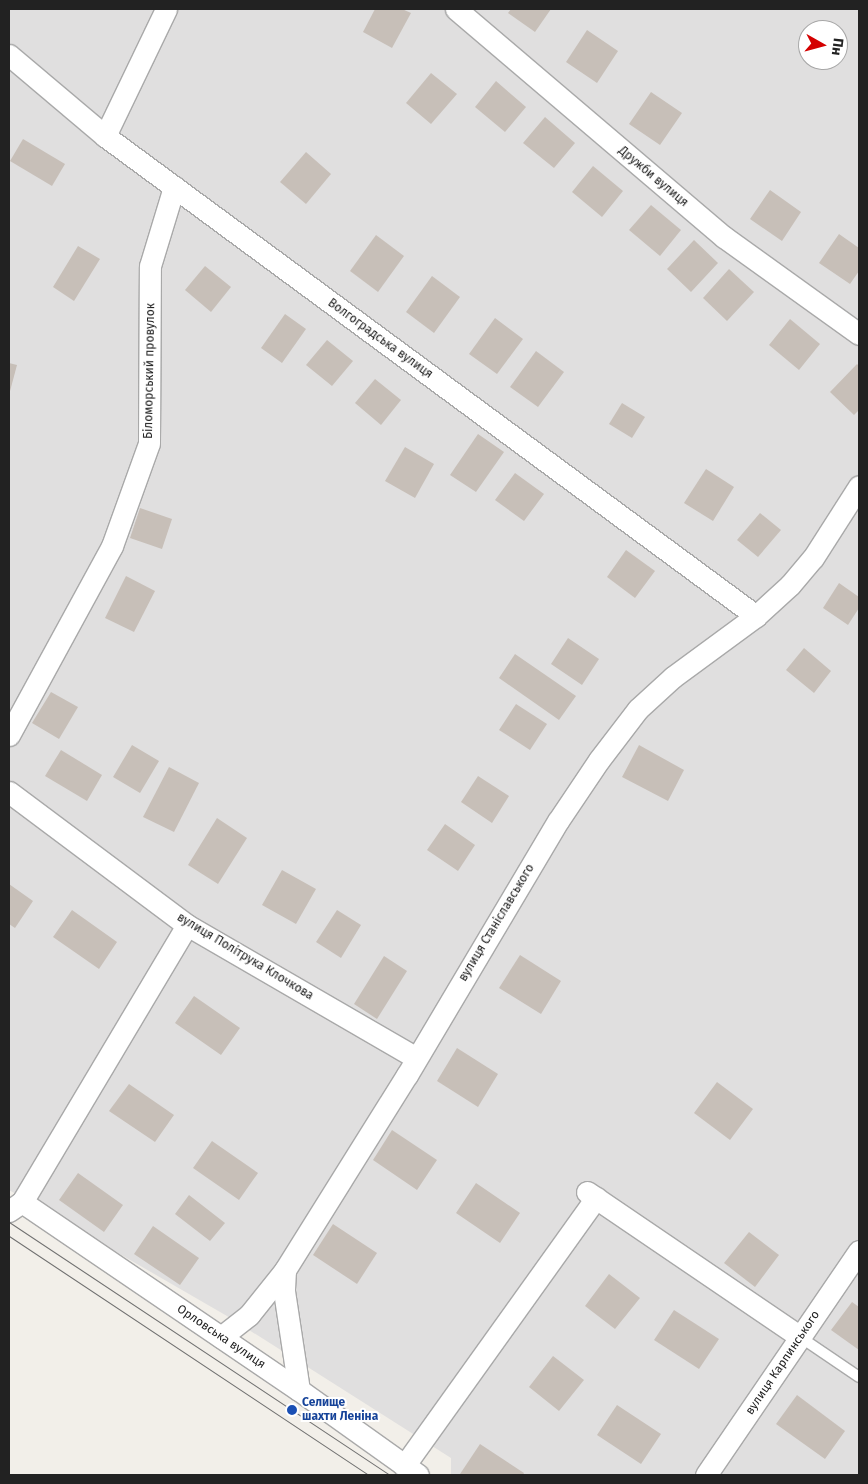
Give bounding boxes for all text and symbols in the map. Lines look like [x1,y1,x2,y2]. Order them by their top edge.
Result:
north arrow [798,20,848,70]
text: Пн [828,37,847,56]
street label: Дружби вулиця [615,144,691,210]
street label: Волгоградська вулиця [325,296,435,382]
street label: Біломорський провулок [142,303,158,439]
street label: вулиця Станіславського [456,862,538,984]
street label: вулиця Політрука Клочкова [174,910,316,1004]
street label: Орловська вулиця [174,1302,268,1372]
street label: вулиця Карпинського [743,1308,823,1418]
place label: Селище шахти Леніна [302,1396,378,1424]
marker: Селище шахти Леніна [286,1404,298,1416]

